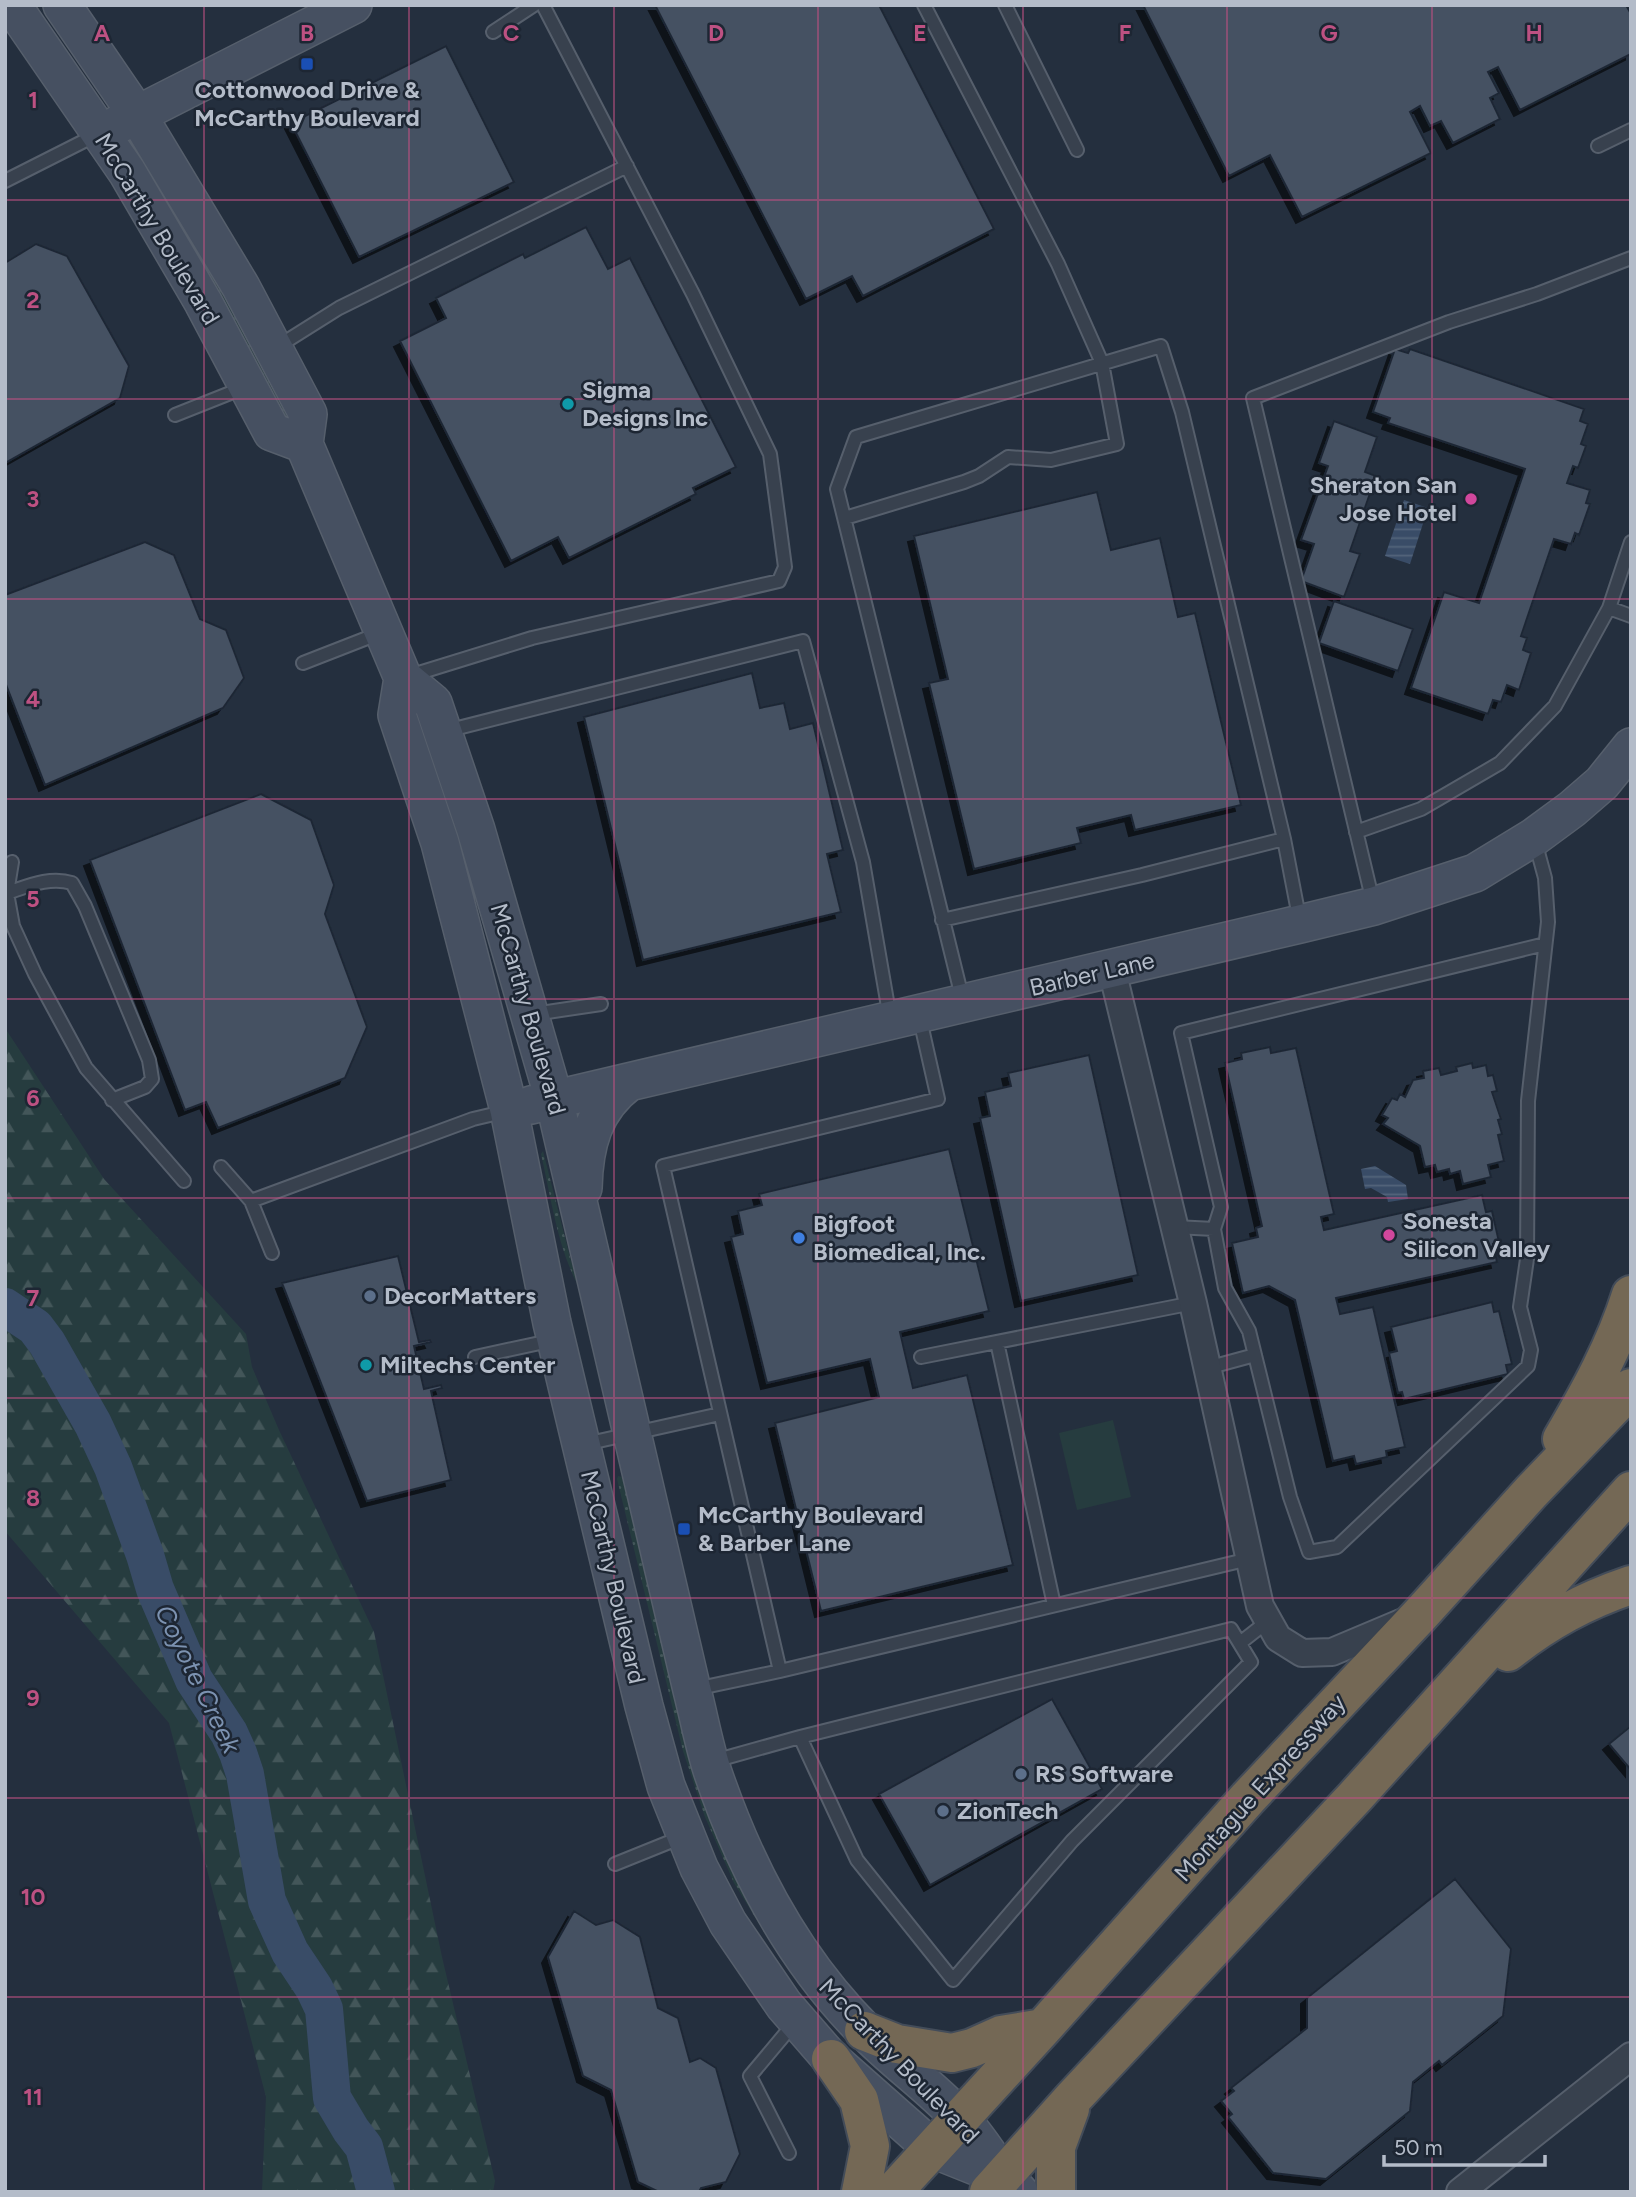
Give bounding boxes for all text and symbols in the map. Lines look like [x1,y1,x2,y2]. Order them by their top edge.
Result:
text: A [94,19,111,47]
text: B [300,19,314,47]
text: C [503,19,520,47]
text: D [708,19,724,47]
text: E [913,19,927,47]
text: F [1119,19,1132,47]
text: G [1320,19,1338,47]
text: H [1525,19,1543,47]
marker: Cottonwood Drive & McCarthy Boulevard [299,56,315,72]
place label: Cottonwood Drive & McCarthy Boulevard [194,75,420,132]
text: 1 [28,86,38,114]
street label: McCarthy Boulevard [89,128,226,330]
text: 2 [26,286,40,314]
place label: Sigma Designs Inc [582,375,708,432]
marker: Sigma Designs Inc [560,396,576,412]
place label: Sheraton San Jose Hotel [1310,470,1457,527]
text: 3 [27,485,39,513]
marker: Sheraton San Jose Hotel [1463,491,1479,507]
text: 4 [26,685,40,713]
text: 5 [26,885,40,913]
street label: McCarthy Boulevard [484,900,573,1118]
street label: Barber Lane [1027,945,1157,1002]
text: 6 [26,1084,40,1112]
place label: Sonesta Silicon Valley [1403,1206,1550,1263]
place label: Bigfoot Biomedical, Inc. [813,1209,986,1266]
marker: Sonesta Silicon Valley [1381,1227,1397,1243]
marker: Bigfoot Biomedical, Inc. [791,1230,807,1246]
place label: DecorMatters [384,1281,536,1310]
text: 7 [27,1284,40,1312]
marker: DecorMatters [362,1288,378,1304]
place label: Miltechs Center [380,1350,555,1379]
marker: Miltechs Center [358,1357,374,1373]
street label: McCarthy Boulevard [575,1467,652,1687]
text: 8 [26,1484,40,1512]
place label: McCarthy Boulevard & Barber Lane [698,1500,924,1557]
marker: McCarthy Boulevard & Barber Lane [676,1521,692,1537]
water label: Coyote Creek [148,1599,248,1760]
text: 9 [26,1684,40,1712]
street label: Montague Expressway [1168,1688,1352,1887]
place label: RS Software [1035,1759,1173,1788]
marker: RS Software [1013,1766,1029,1782]
place label: ZionTech [957,1796,1059,1825]
marker: ZionTech [935,1803,951,1819]
text: 10 [21,1883,45,1911]
street label: McCarthy Boulevard [813,1972,986,2149]
text: 11 [23,2083,43,2111]
scale bar [1384,2124,1545,2168]
text: 50 m [1394,2135,1443,2160]

